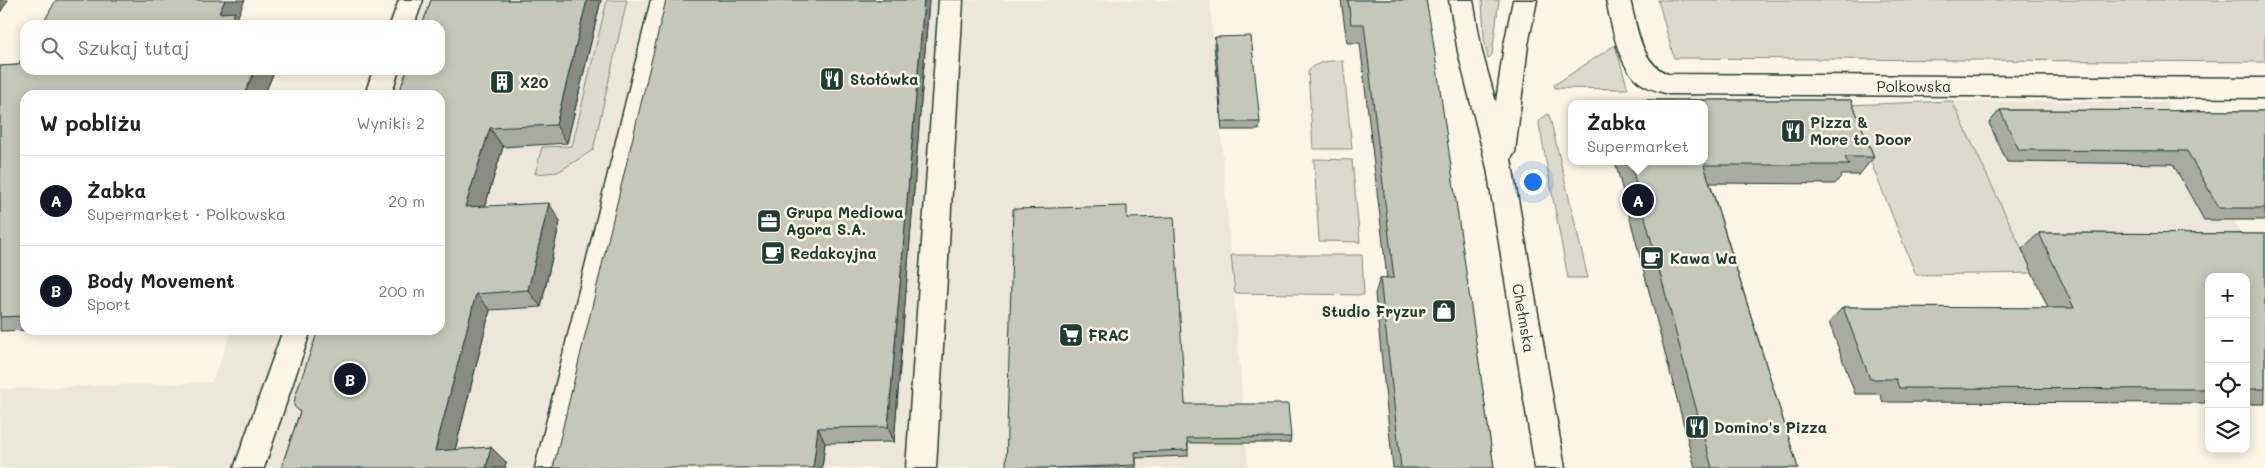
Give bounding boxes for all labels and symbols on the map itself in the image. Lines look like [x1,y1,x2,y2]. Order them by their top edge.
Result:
restaurant icon: Stołówka [819,66,845,92]
building icon: X20 [489,69,515,95]
place label: Stołówka [850,69,919,89]
place label: X20 [520,72,549,92]
street label: Polkowska [1877,76,1951,96]
place label: Pizza & More to Door [1810,112,1912,149]
restaurant icon: Pizza & More to Door [1780,118,1806,144]
your location [1520,169,1546,195]
pin: A [1622,181,1654,219]
place label: Grupa Mediowa Agora S.A. [786,202,904,239]
office icon: Grupa Mediowa Agora S.A. [756,208,782,234]
cafe icon: Redakcyjna [760,240,786,266]
place label: Redakcyjna [790,243,877,263]
cafe icon: Kawa Wa [1639,245,1665,271]
place label: Kawa Wa [1670,248,1737,268]
street label: Chełmska [1508,282,1540,354]
shop icon: Studio Fryzur [1431,298,1457,324]
place label: Studio Fryzur [1322,301,1426,321]
supermarket icon: FRAC [1058,322,1084,348]
place label: FRAC [1088,325,1129,345]
pin: B [334,360,366,398]
restaurant icon: Domino's Pizza [1684,414,1710,440]
place label: Domino's Pizza [1714,417,1827,437]

